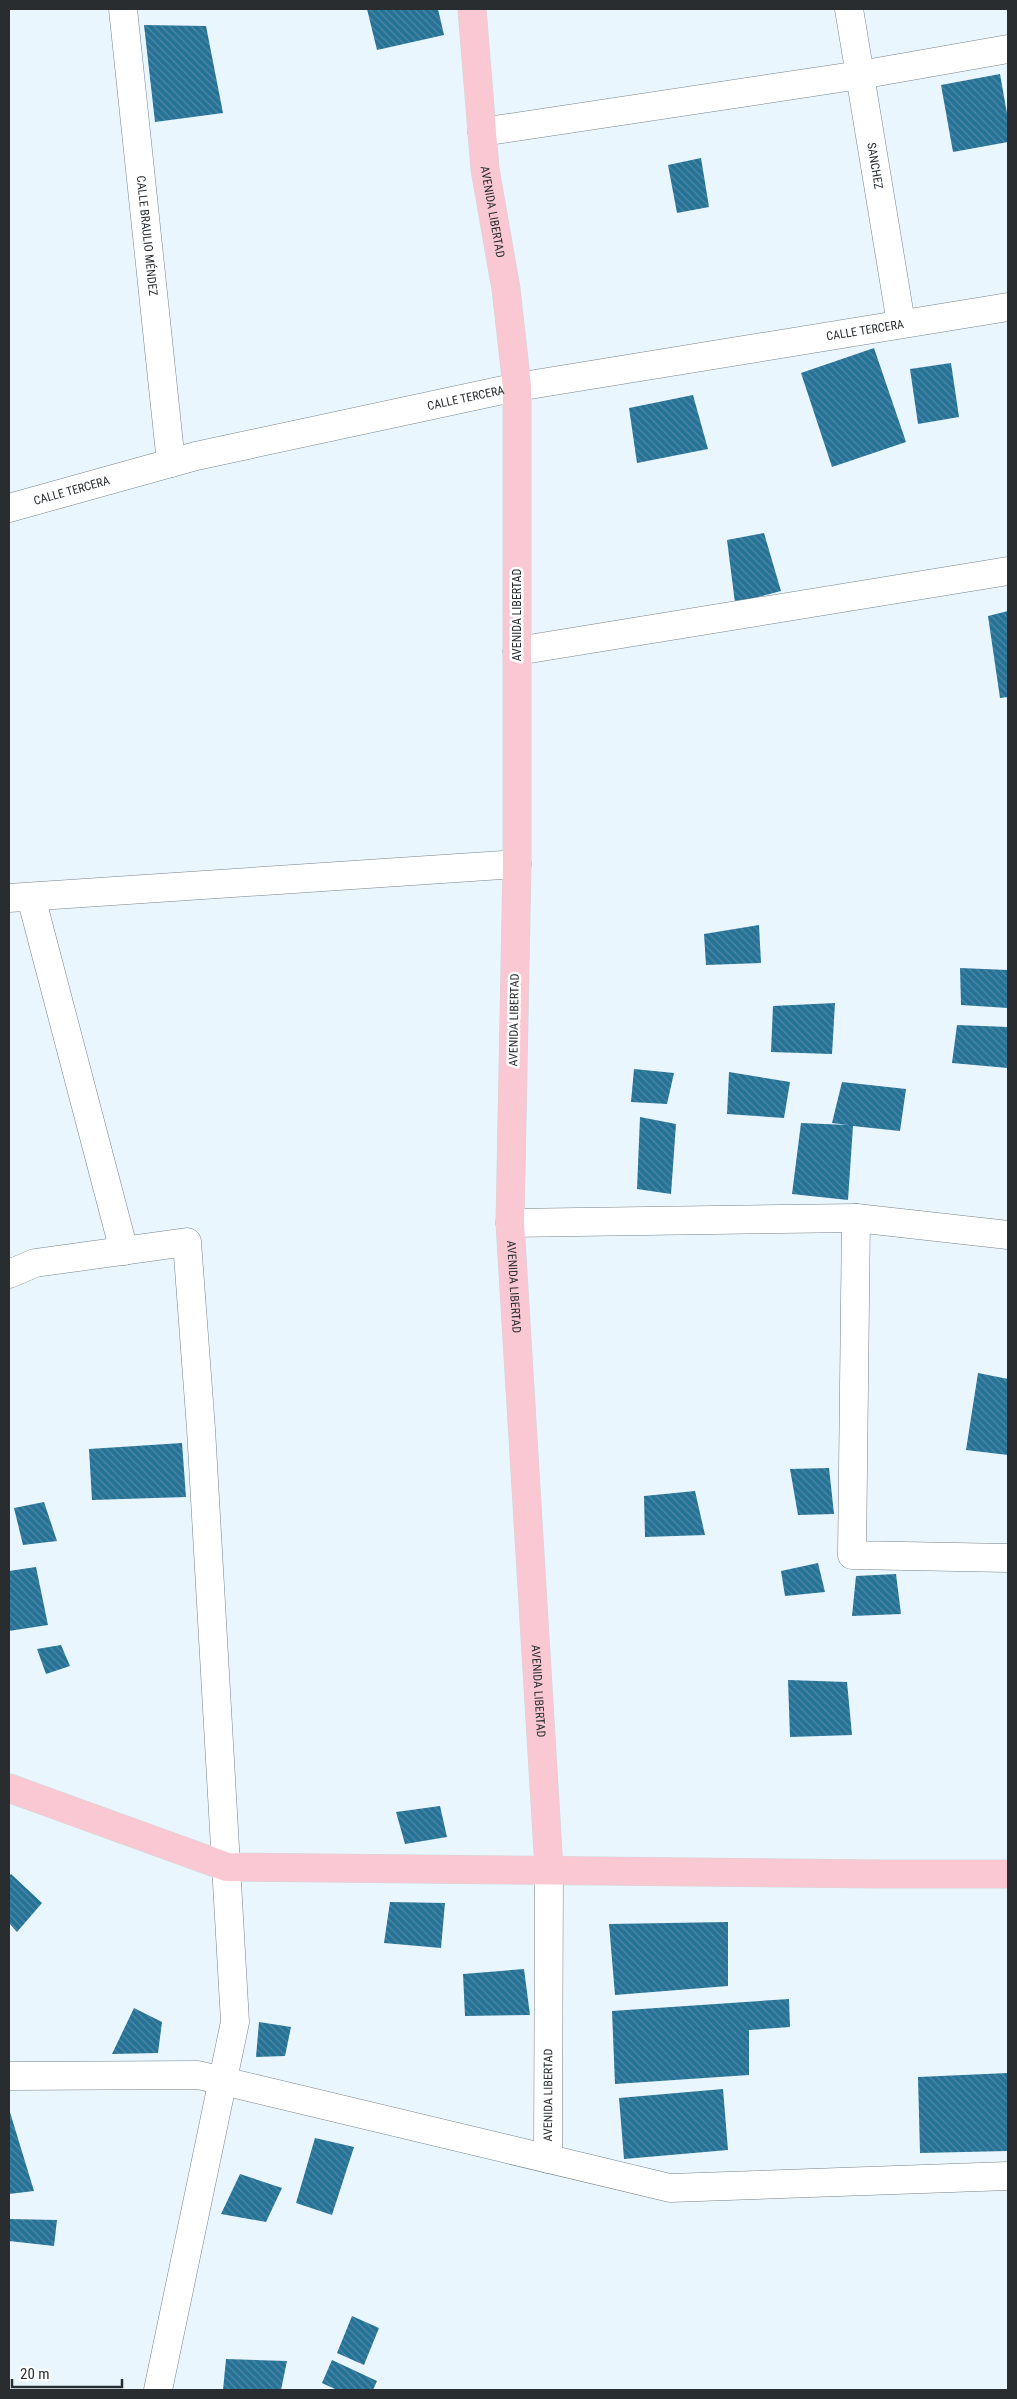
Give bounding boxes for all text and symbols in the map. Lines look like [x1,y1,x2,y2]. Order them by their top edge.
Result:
street label: SANCHEZ [864,141,886,190]
street label: AVENIDA LIBERTAD [478,165,507,259]
street label: CALLE BRAULIO MÉNDEZ [134,175,160,296]
street label: CALLE TERCERA [825,317,905,344]
street label: CALLE TERCERA [426,383,506,413]
street label: CALLE TERCERA [32,473,111,508]
street label: AVENIDA LIBERTAD [510,569,524,661]
street label: AVENIDA LIBERTAD [506,973,522,1066]
street label: AVENIDA LIBERTAD [504,1240,524,1334]
street label: AVENIDA LIBERTAD [528,1644,548,1738]
street label: AVENIDA LIBERTAD [541,2048,555,2141]
scale bar [12,2356,122,2388]
text: 20 m [20,2365,50,2383]

